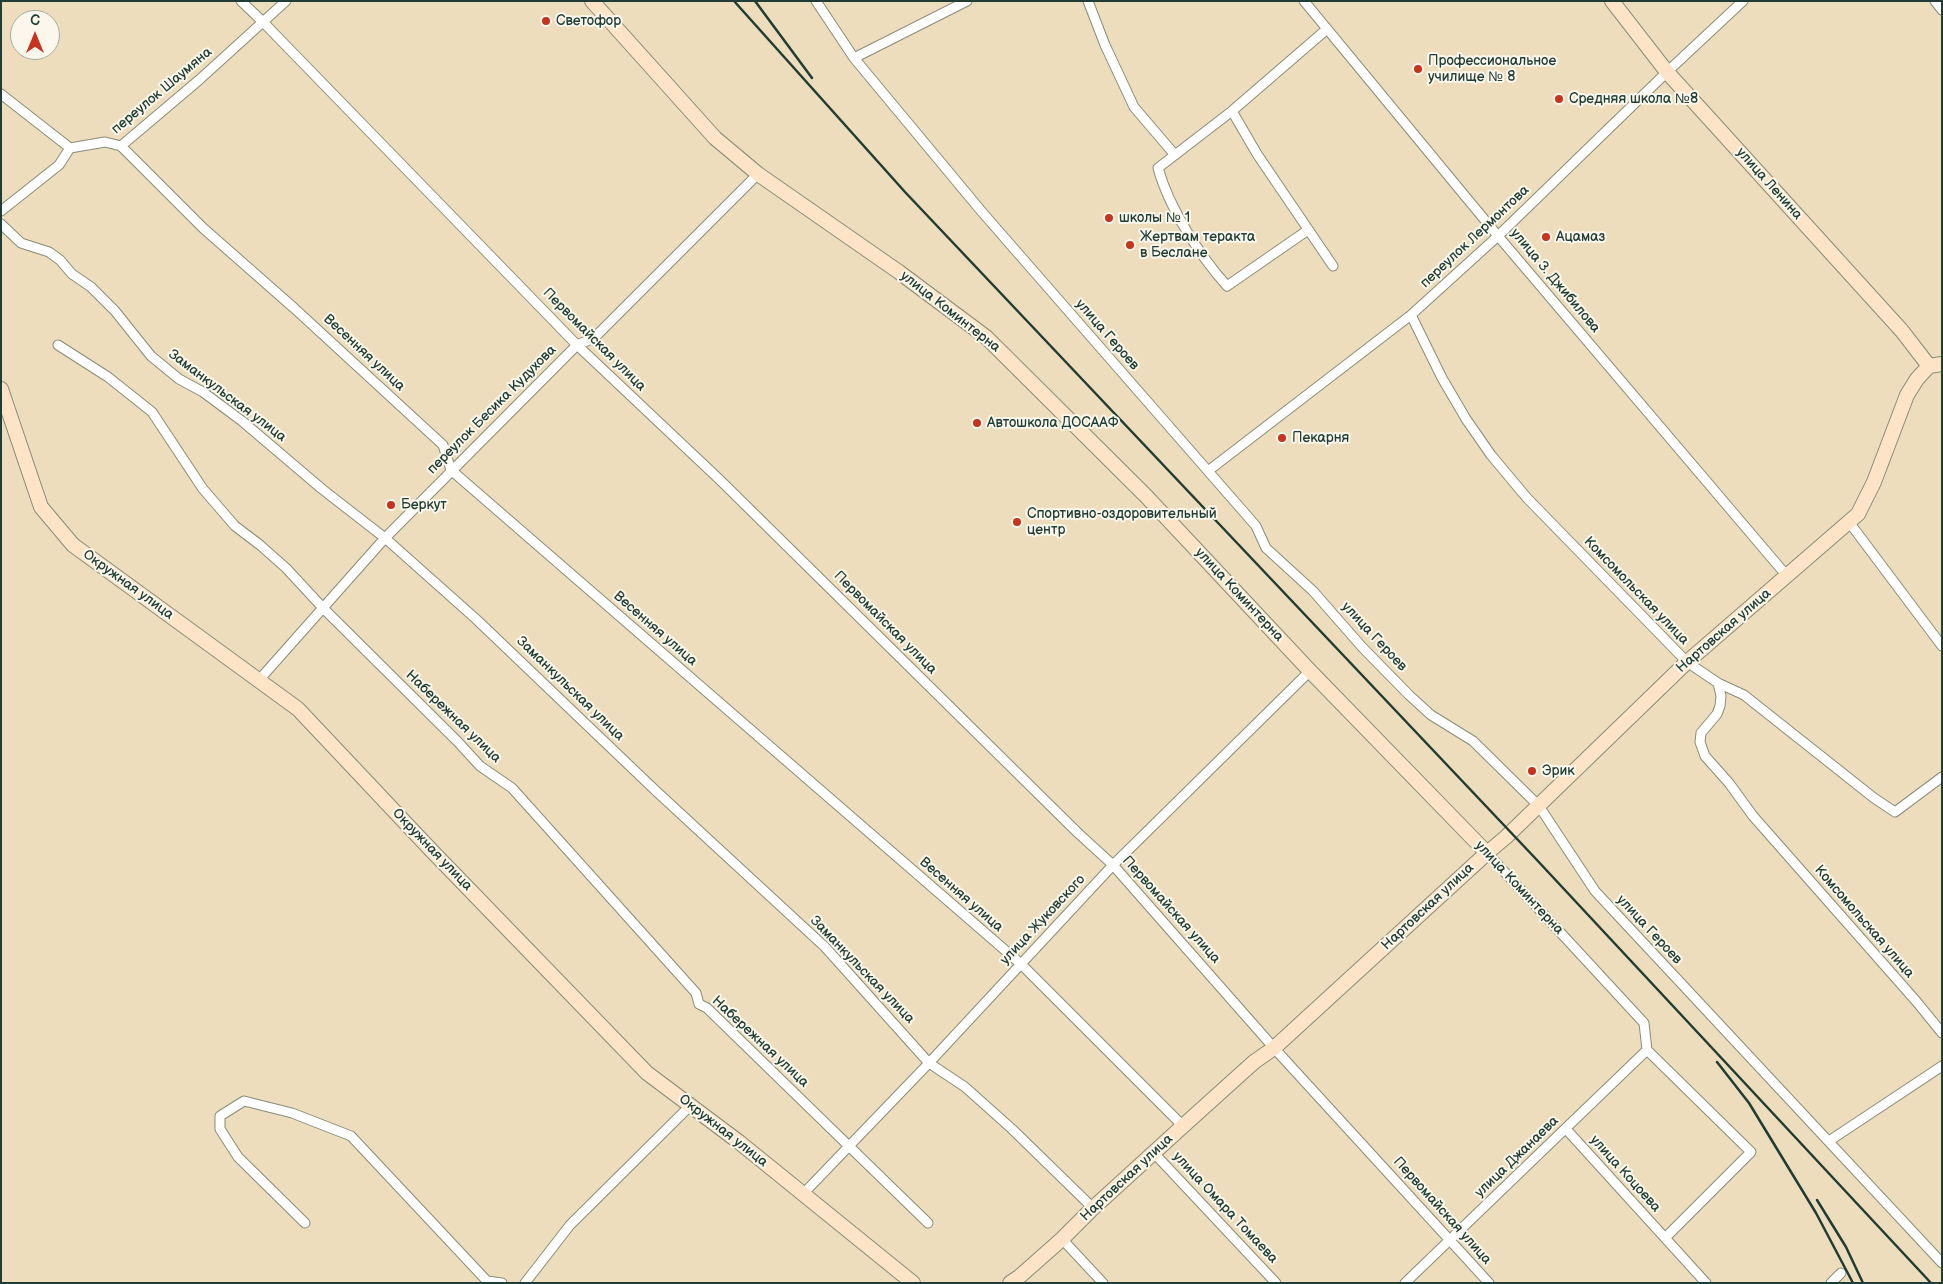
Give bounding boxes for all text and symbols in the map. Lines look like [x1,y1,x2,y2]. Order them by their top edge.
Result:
north arrow [10,10,60,60]
text: С [30,12,40,29]
place label: Светофор [556,13,621,29]
marker: Светофор [540,15,552,27]
street label: переулок Шаумяна [108,44,216,138]
place label: Профессиональное училище № 8 [1428,53,1556,85]
marker: Профессиональное училище № 8 [1412,63,1424,75]
place label: Средняя школа №8 [1569,91,1698,107]
marker: Средняя школа №8 [1553,93,1565,105]
street label: улица Ленина [1732,145,1806,223]
street label: переулок Лермонтова [1417,182,1533,292]
place label: школы № 1 [1119,210,1190,226]
marker: школы № 1 [1103,212,1115,224]
street label: улица З. Джибилова [1506,225,1604,337]
place label: Жертвам теракта в Беслане [1140,229,1255,262]
place label: Ацамаз [1556,229,1605,245]
marker: Ацамаз [1540,231,1552,243]
marker: Жертвам теракта в Беслане [1124,239,1136,251]
street label: улица Коминтерна [897,268,1003,356]
street label: Первомайская улица [539,285,649,395]
street label: улица Героев [1072,296,1142,374]
street label: Весенняя улица [320,311,408,395]
street label: переулок Бесика Кудухова [424,342,560,478]
street label: Заманкульская улица [165,346,289,446]
place label: Автошкола ДОСААФ [987,415,1119,431]
marker: Автошкола ДОСААФ [971,417,983,429]
place label: Пекарня [1292,430,1349,446]
marker: Пекарня [1276,432,1288,444]
place label: Беркут [401,497,447,513]
marker: Беркут [385,499,397,511]
place label: Спортивно-оздоровительный центр [1027,506,1217,538]
marker: Спортивно-оздоровительный центр [1011,516,1023,528]
street label: Комсомольская улица [1580,533,1692,649]
street label: улица Коминтерна [1191,545,1287,645]
street label: Окружная улица [79,546,177,624]
street label: Первомайская улица [830,568,940,678]
street label: Нартовская улица [1673,585,1775,677]
street label: Весенняя улица [610,588,700,670]
street label: улица Героев [1338,599,1410,675]
street label: Заманкульская улица [513,633,627,745]
street label: Набережная улица [402,667,504,767]
place label: Эрик [1542,763,1575,779]
marker: Эрик [1526,765,1538,777]
street label: Окружная улица [388,805,476,895]
street label: улица Коминтерна [1471,838,1567,938]
street label: Первомайская улица [1118,853,1224,967]
street label: Весенняя улица [916,854,1006,936]
street label: Нартовская улица [1378,860,1478,954]
street label: Комсомольская улица [1811,862,1917,982]
street label: улица Жуковского [997,872,1089,968]
street label: улица Героев [1613,892,1685,968]
street label: Заманкульская улица [806,913,918,1027]
street label: Набережная улица [708,993,812,1091]
street label: Окружная улица [675,1091,771,1171]
street label: улица Джанаева [1472,1113,1562,1201]
street label: Нартовская улица [1077,1131,1177,1225]
street label: улица Коцоева [1586,1132,1664,1216]
street label: улица Омара Томаева [1169,1149,1281,1267]
street label: Первомайская улица [1389,1154,1495,1268]

